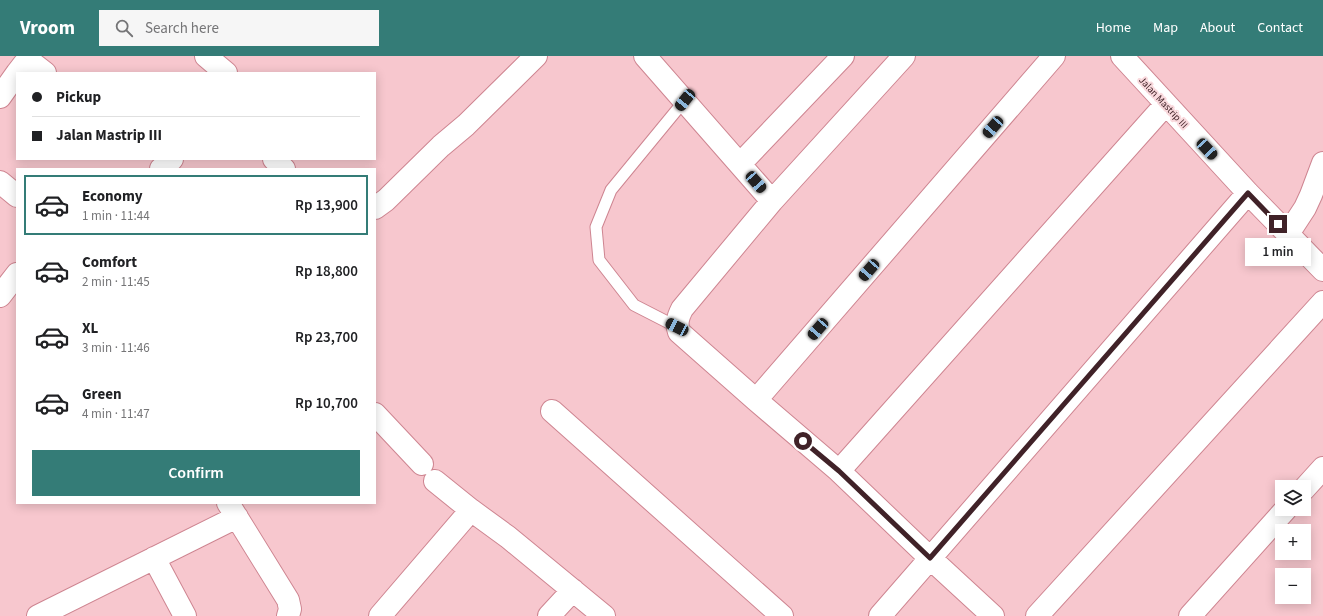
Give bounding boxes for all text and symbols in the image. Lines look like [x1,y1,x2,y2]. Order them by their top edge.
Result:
search box [99,10,379,46]
text: Vroom [20,15,75,42]
icon: search [113,17,135,39]
text: Search here [145,18,219,39]
text: Home [1096,18,1131,38]
text: Map [1153,18,1178,38]
text: About [1200,18,1235,38]
text: Contact [1257,18,1303,38]
street label: Jalan Mastrip III [1136,74,1191,132]
text: Pickup [56,87,101,108]
car [673,87,697,113]
car [981,114,1005,140]
text: Jalan Mastrip III [56,125,162,146]
car [1194,136,1220,162]
car [744,169,768,195]
text: Economy [82,186,143,207]
icon: car [34,187,70,223]
text: Rp 13,900 [295,195,358,216]
text: 1 min · 11:44 [82,207,150,225]
route end [1269,215,1287,233]
callout: 1 min [1245,238,1311,266]
text: 1 min [1263,243,1293,261]
text: Comfort [82,252,137,273]
icon: car [34,253,70,289]
car [857,257,881,283]
text: Rp 18,800 [295,261,358,282]
text: 2 min · 11:45 [82,273,150,291]
car [664,316,690,338]
car [806,316,830,342]
text: XL [82,318,98,339]
icon: car [34,319,70,355]
text: Rp 23,700 [295,327,358,348]
text: 3 min · 11:46 [82,339,150,357]
text: Green [82,384,122,405]
icon: car [34,385,70,421]
text: Rp 10,700 [295,393,358,414]
text: 4 min · 11:47 [82,405,150,423]
route start [794,432,812,450]
button: Confirm [32,450,360,496]
map controls [1275,480,1311,604]
button: layers [1275,480,1311,516]
button: + [1275,524,1311,560]
button: − [1275,568,1311,604]

